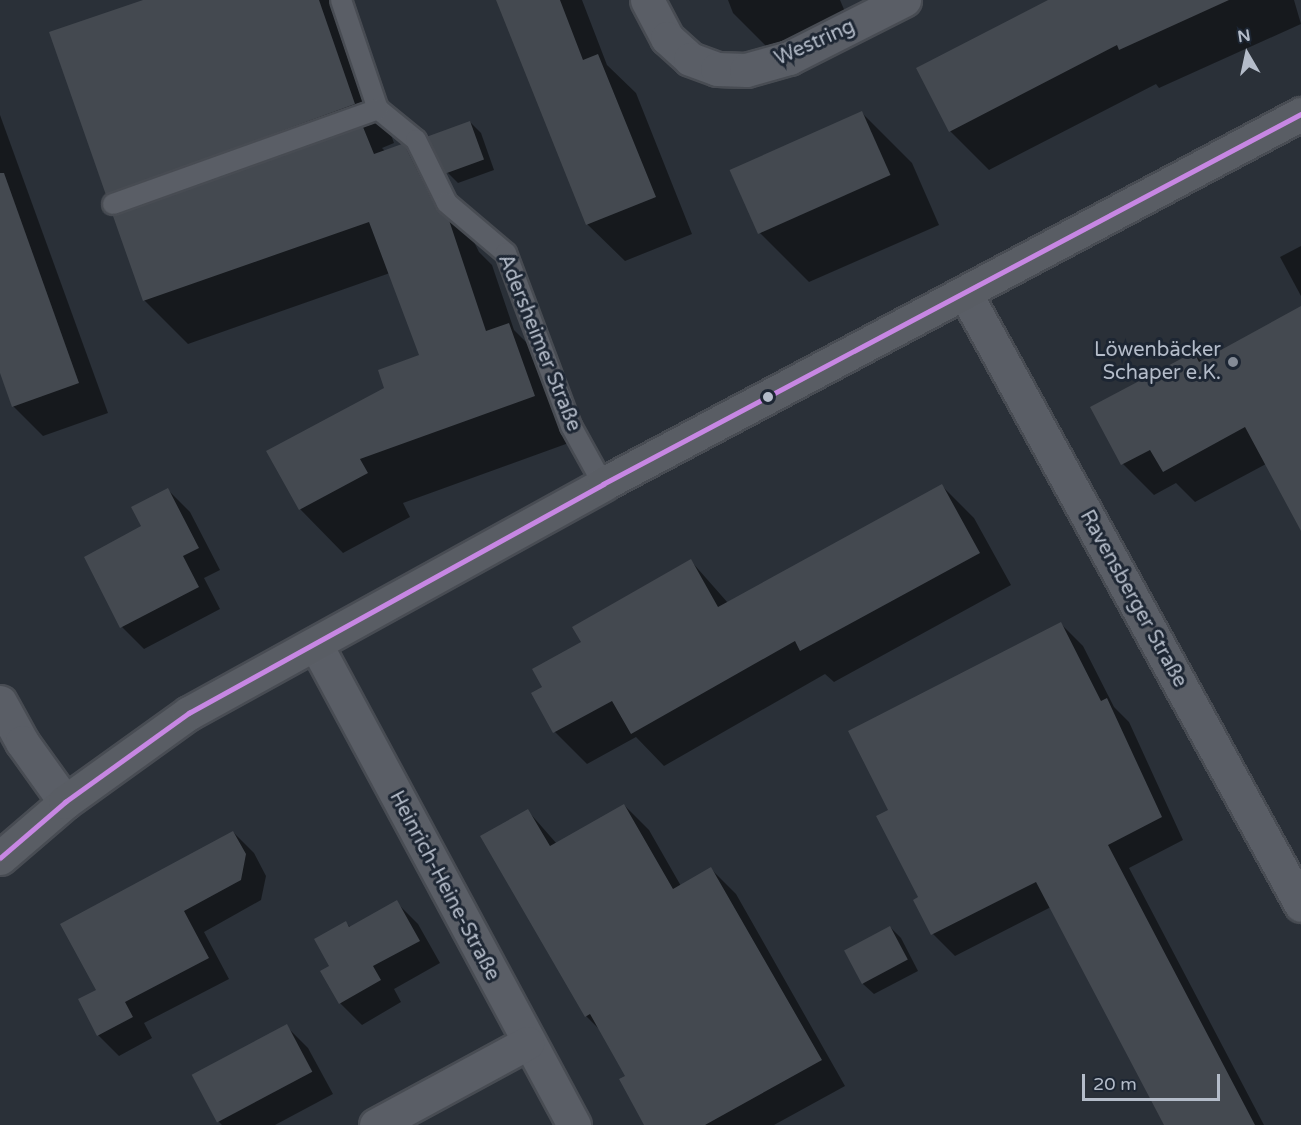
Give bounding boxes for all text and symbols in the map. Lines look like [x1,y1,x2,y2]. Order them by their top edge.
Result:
street label: Westring [771,15,859,71]
north arrow [1217,24,1277,84]
text: N [1236,25,1252,47]
street label: Adersheimer Straße [493,251,585,435]
place label: Löwenbäcker Schaper e.K. [1094,338,1221,385]
marker: Löwenbäcker Schaper e.K. [1226,355,1240,369]
unlabelled marker [762,391,774,403]
street label: Ravensberger Straße [1074,506,1192,692]
street label: Heinrich-Heine-Straße [384,787,504,985]
scale bar [1085,1062,1223,1100]
text: 20 m [1093,1073,1137,1095]

